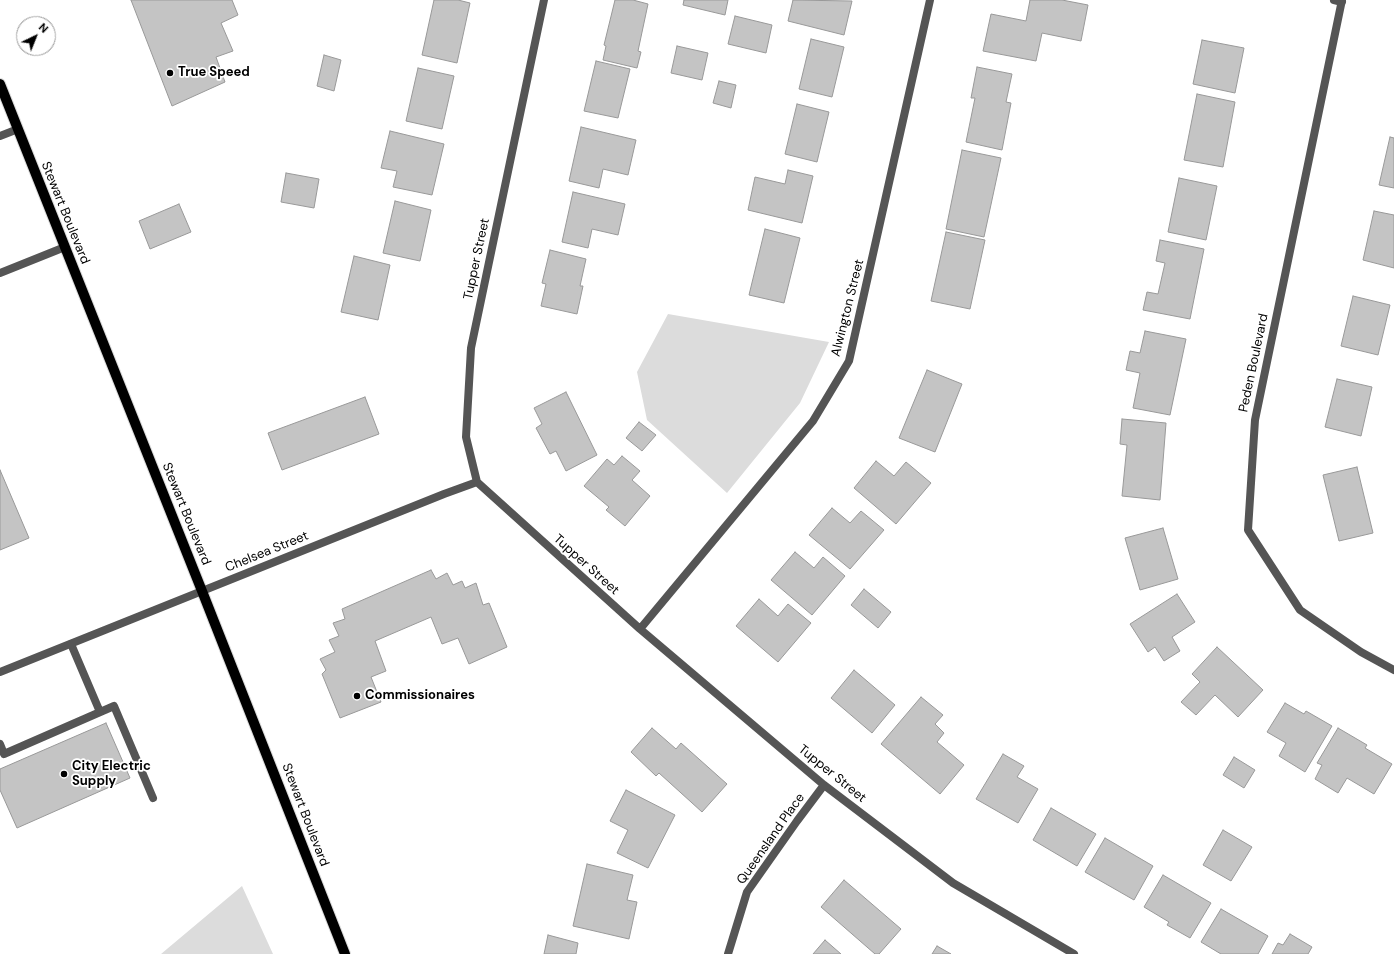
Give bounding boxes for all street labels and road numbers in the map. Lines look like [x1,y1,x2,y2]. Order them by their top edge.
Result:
street label: Stewart Boulevard [37,160,93,266]
street label: Tupper Street [461,217,493,301]
street label: Alwington Street [828,258,868,358]
street label: Peden Boulevard [1236,312,1272,414]
street label: Stewart Boulevard [158,461,214,567]
street label: Chelsea Street [223,528,311,576]
street label: Tupper Street [550,531,622,599]
street label: Tupper Street [795,742,869,806]
street label: Stewart Boulevard [278,761,332,869]
street label: Queensland Place [734,790,808,888]

